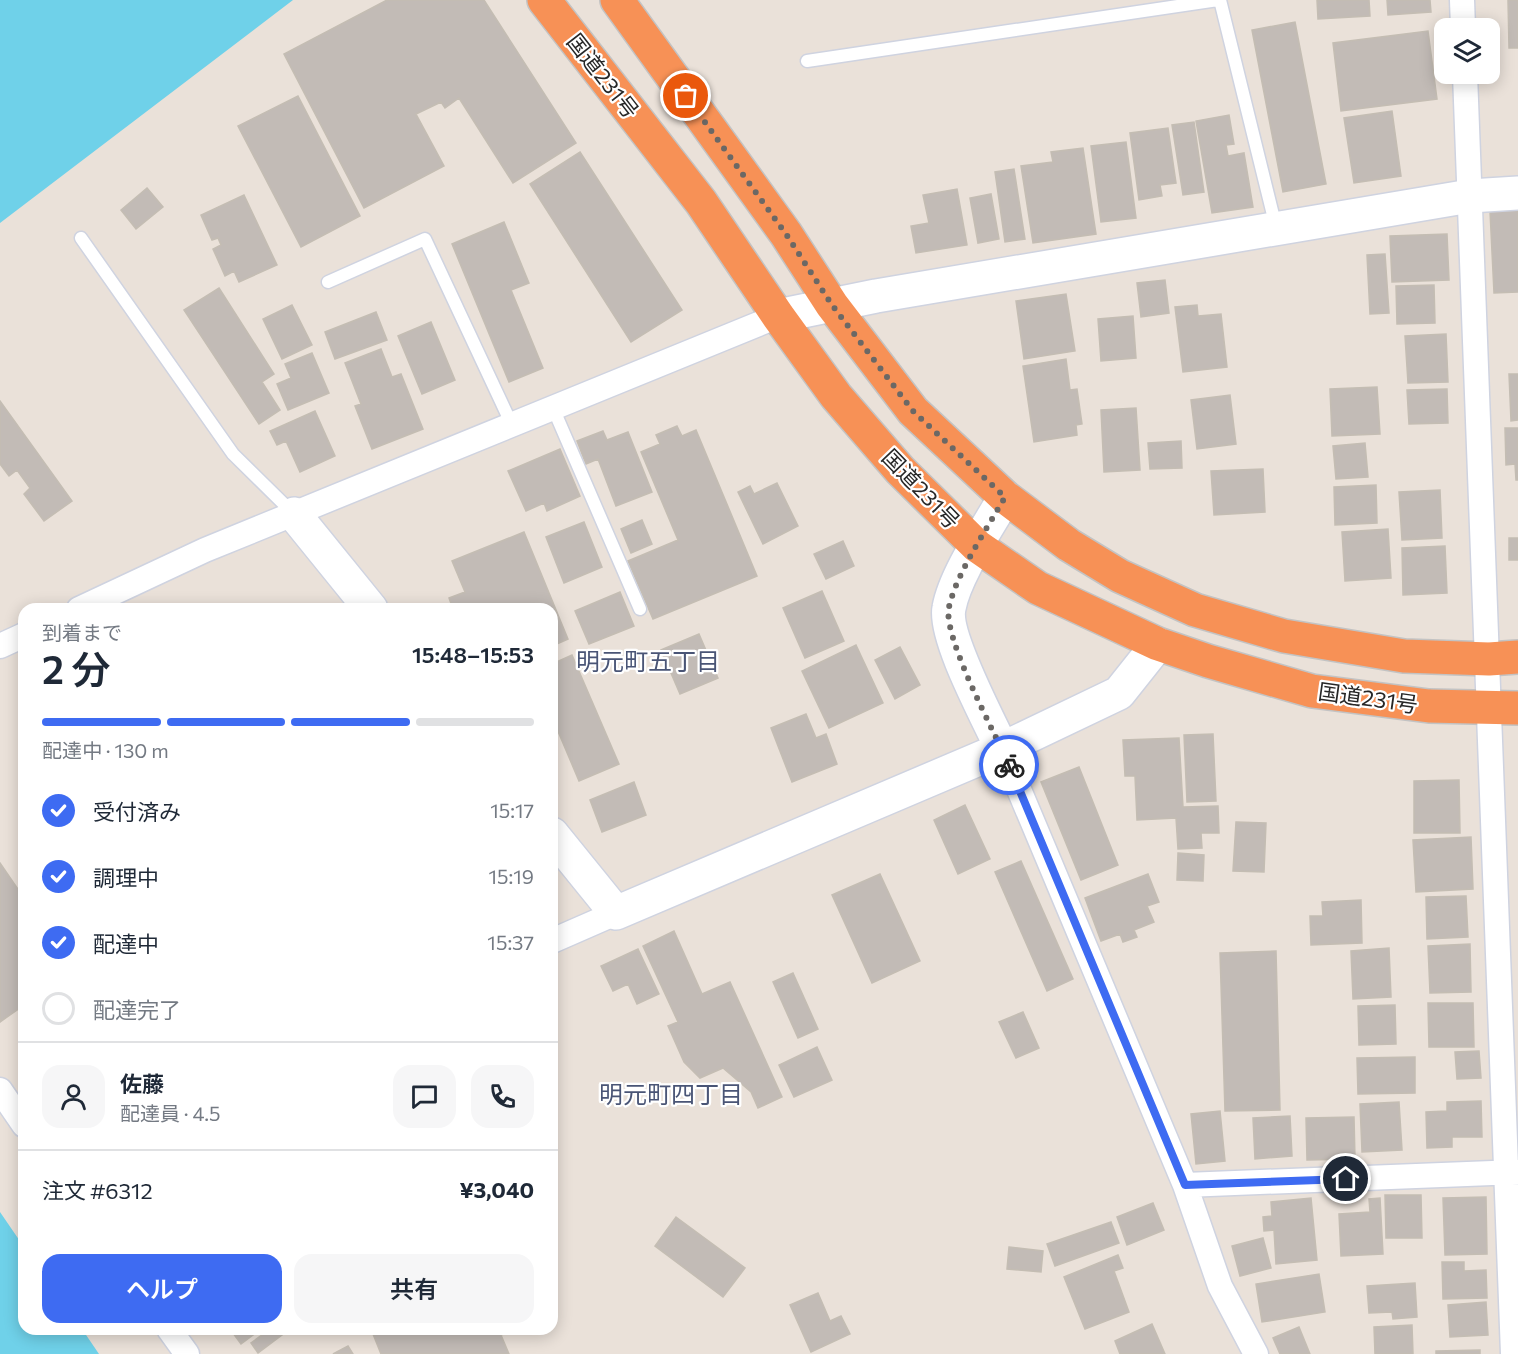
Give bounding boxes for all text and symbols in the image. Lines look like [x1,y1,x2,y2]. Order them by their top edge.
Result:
map controls [1434,18,1500,84]
button: layers [1434,18,1500,84]
street label: 国道231号 [562,28,645,123]
pin [660,70,711,121]
icon: bag [669,79,702,112]
street label: 国道231号 [877,443,966,534]
text: 到着まで [42,620,122,644]
text: 15:48–15:53 [412,641,534,668]
text: 2 分 [42,644,110,692]
district label: 明元町五丁目 [576,646,720,675]
street label: 国道231号 [1317,677,1420,718]
courier [979,735,1039,795]
text: 配達中 · 130 m [42,738,169,762]
icon: bike [993,749,1026,782]
icon: check [42,794,75,827]
text: 受付済み [93,798,181,825]
text: 15:17 [490,798,534,822]
icon: check [42,860,75,893]
text: 調理中 [93,864,159,891]
text: 15:19 [489,864,534,888]
icon: check [42,926,75,959]
text: 配達中 [93,930,159,957]
text: 15:37 [487,930,534,954]
text: 配達完了 [93,996,181,1023]
button: person [42,1065,105,1128]
button: chat [393,1065,456,1128]
button: phone [471,1065,534,1128]
text: 佐藤 [120,1070,164,1097]
district label: 明元町四丁目 [599,1079,743,1108]
text: 配達員 · 4.5 [120,1101,220,1125]
pin [1320,1153,1371,1204]
icon: home [1329,1162,1362,1195]
text: ¥3,040 [459,1176,534,1203]
text: 注文 #6312 [42,1177,153,1204]
button: ヘルプ [42,1254,282,1323]
button: 共有 [294,1254,534,1323]

